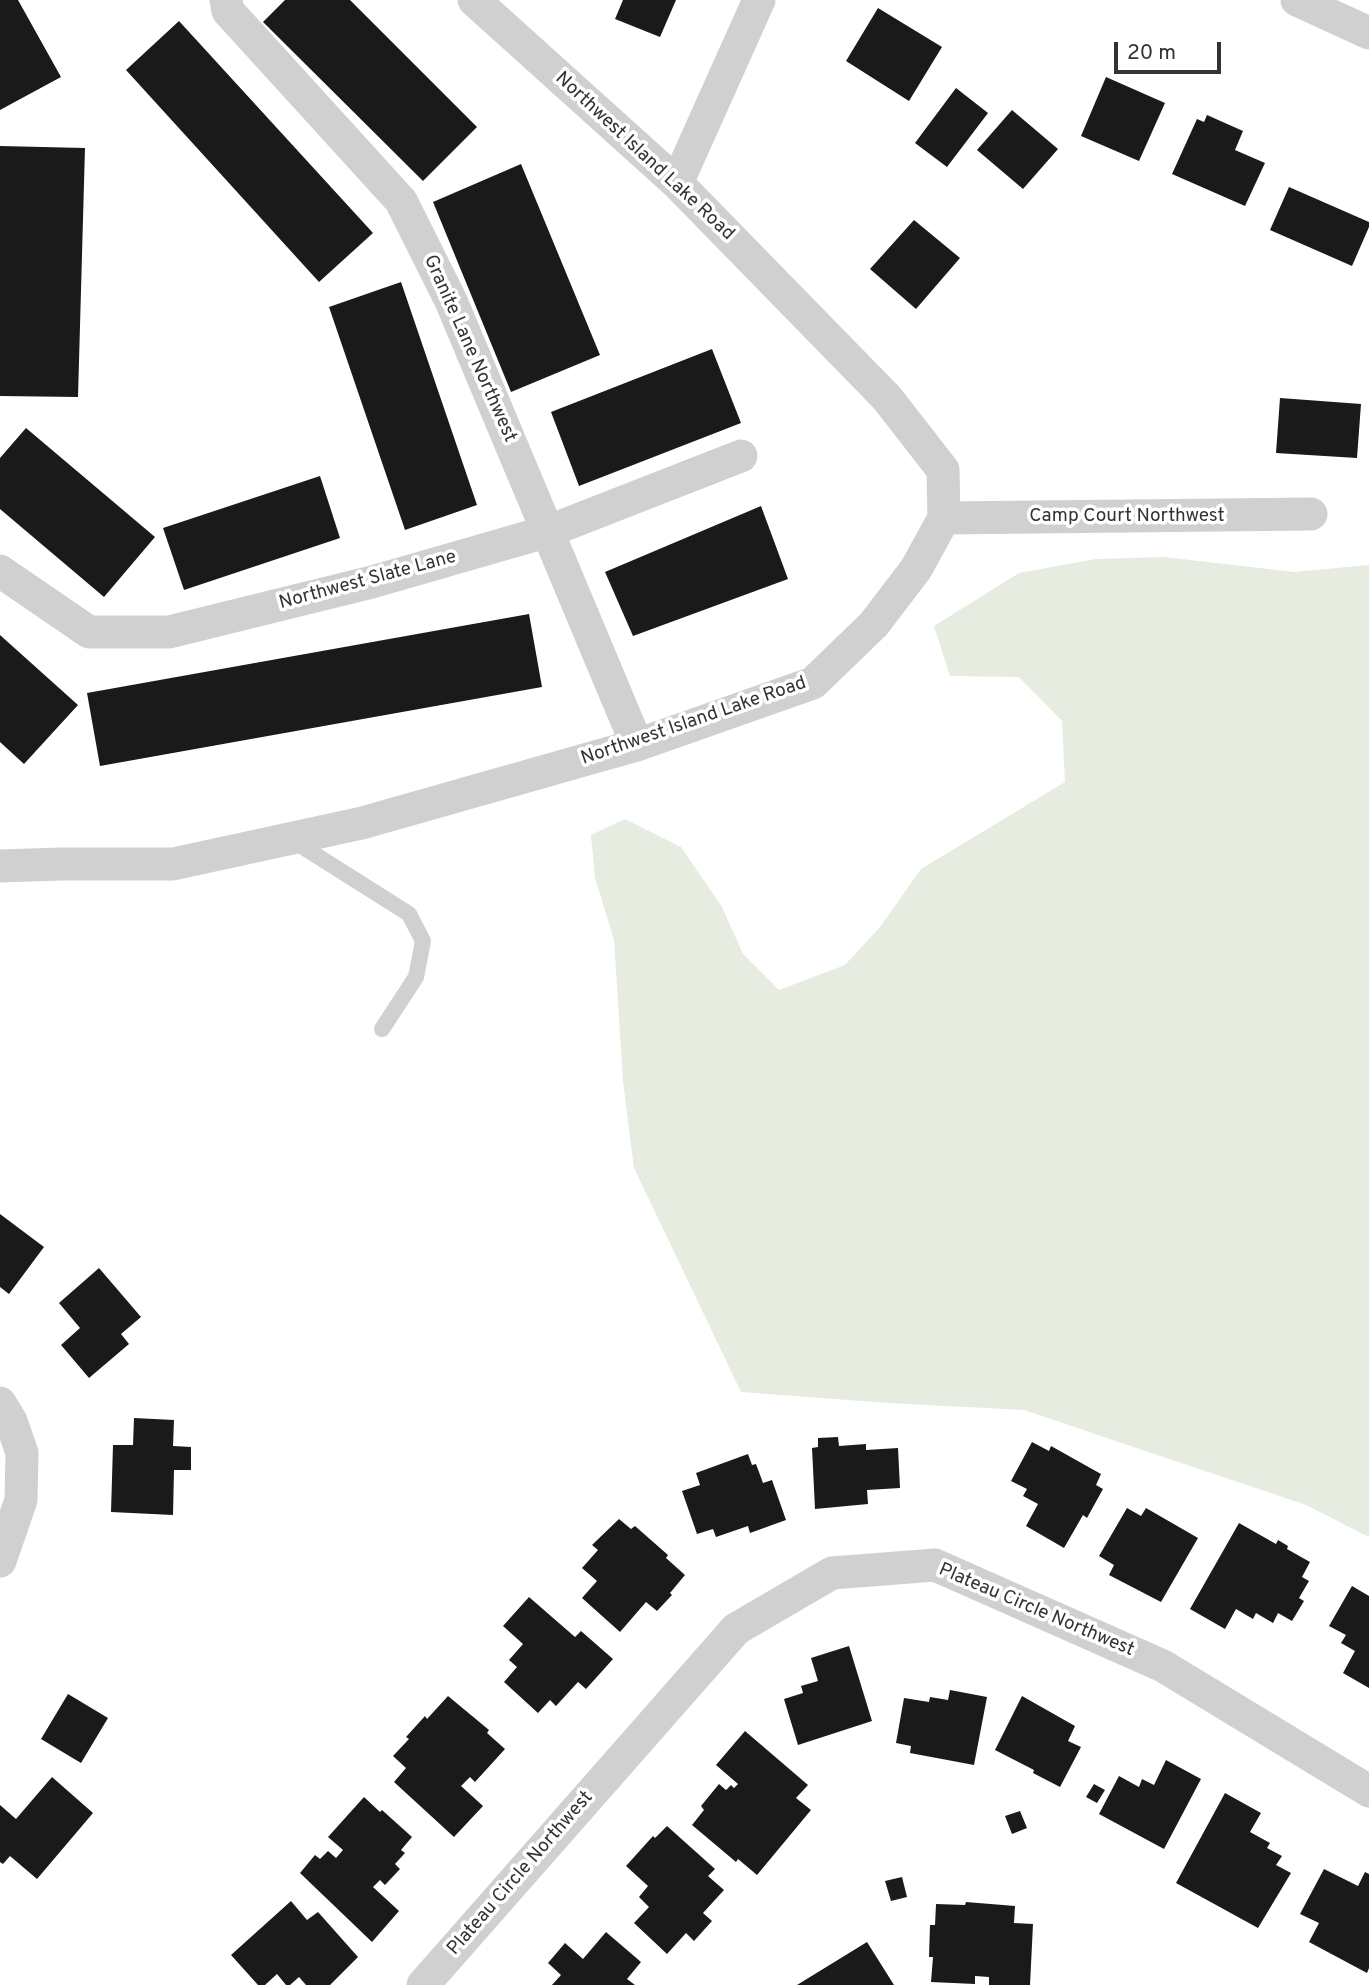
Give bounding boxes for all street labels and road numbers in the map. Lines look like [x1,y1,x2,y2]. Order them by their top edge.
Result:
street label: Northwest Island Lake Road [550,68,738,246]
street label: Granite Lane Northwest [417,252,521,446]
street label: Camp Court Northwest [1029,506,1225,528]
street label: Northwest Slate Lane [277,546,459,616]
street label: Northwest Island Lake Road [578,673,810,771]
street label: Plateau Circle Northwest [935,1559,1137,1663]
street label: Plateau Circle Northwest [443,1787,599,1961]

